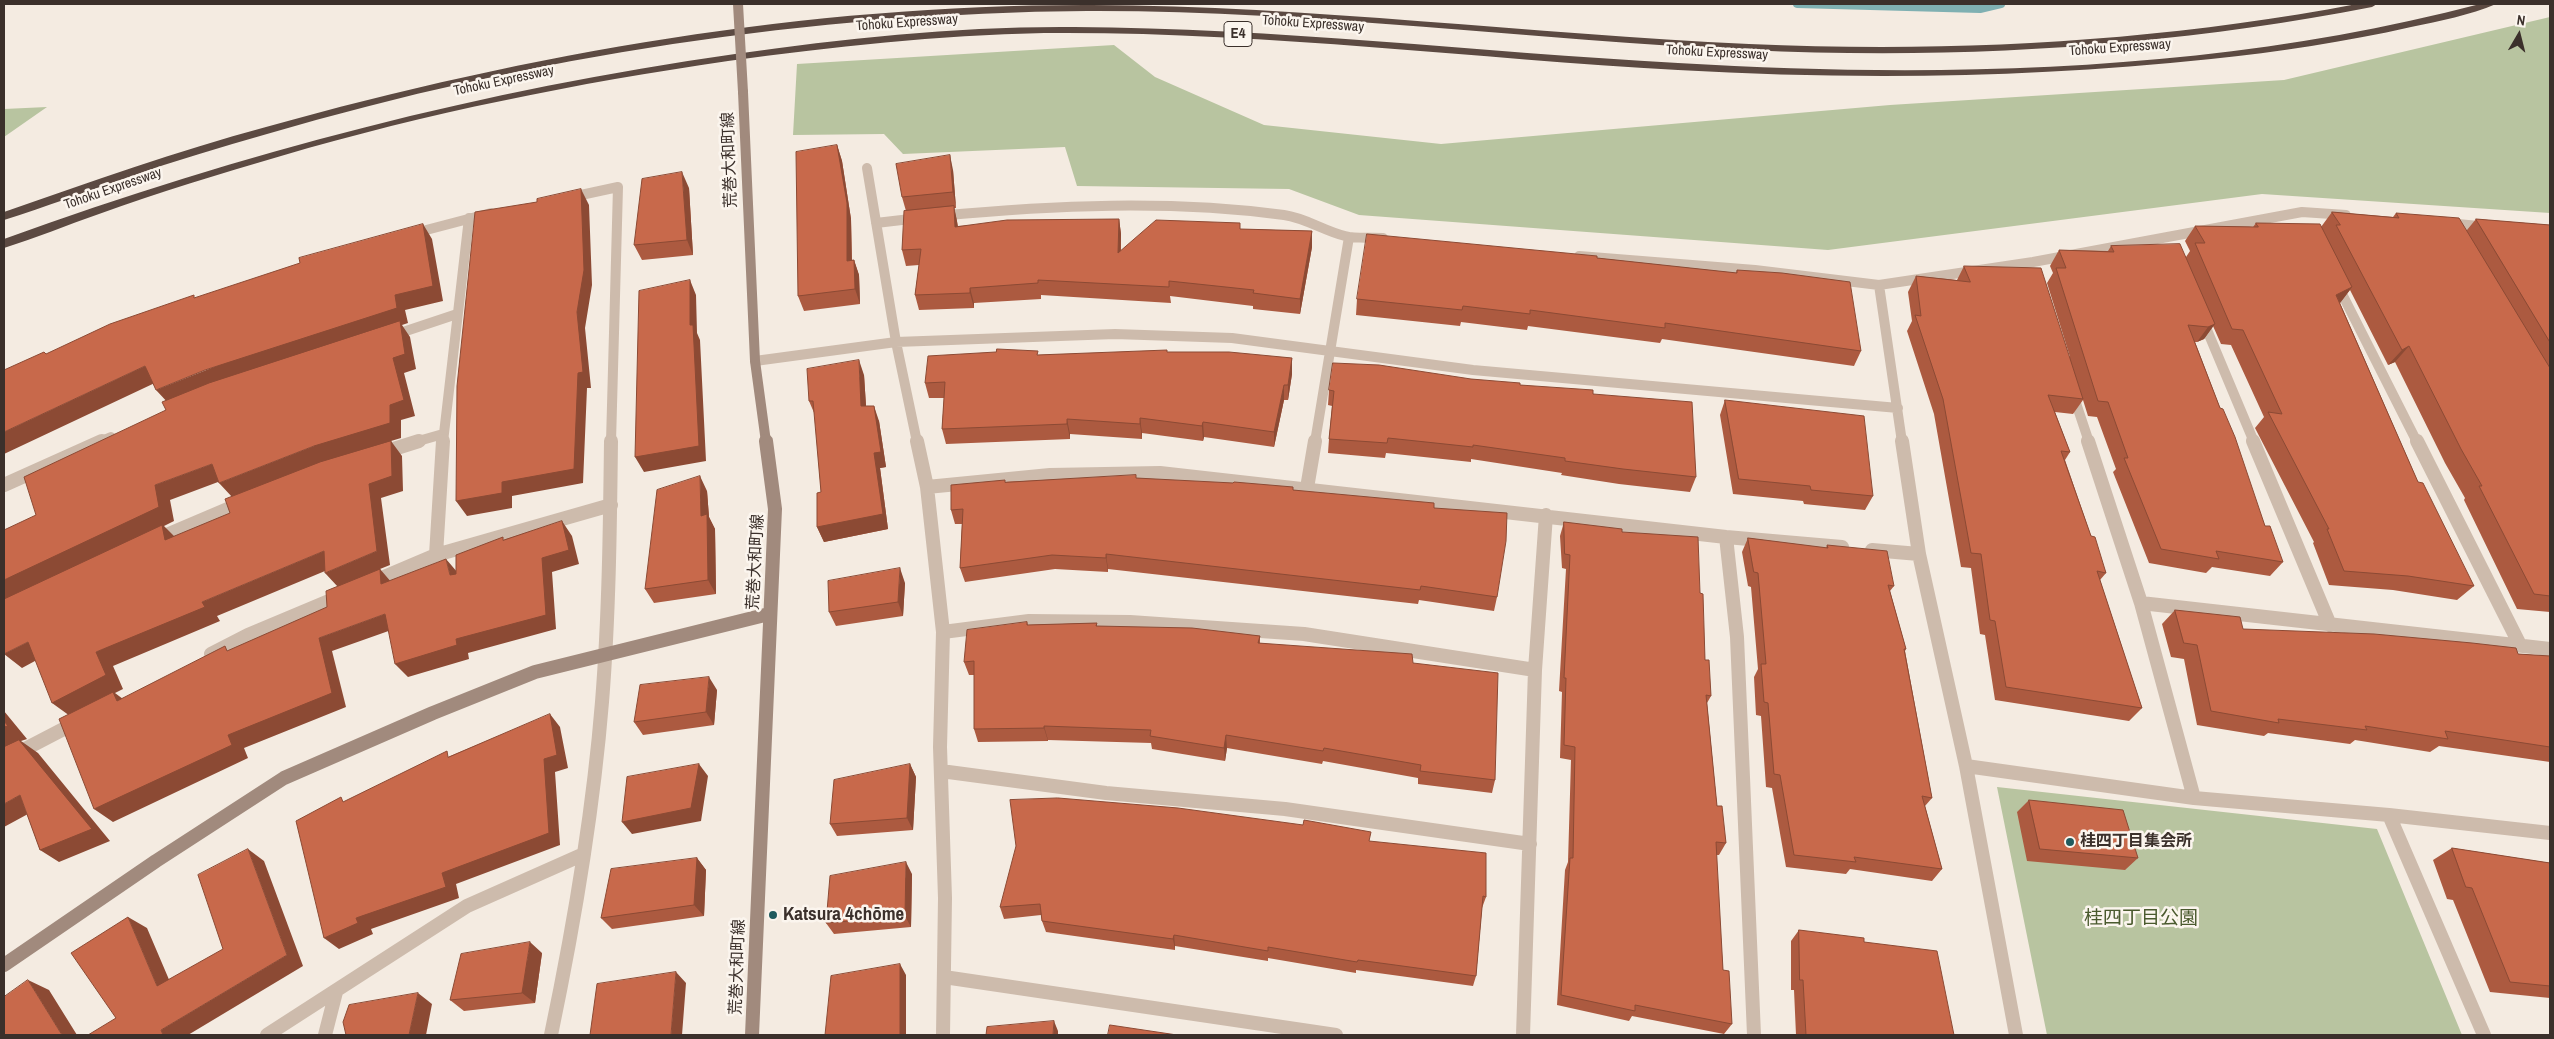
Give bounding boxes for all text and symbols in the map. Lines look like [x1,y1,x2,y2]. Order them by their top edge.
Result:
north arrow [2494,10,2544,60]
street label: Tohoku Expressway [855,11,959,35]
text: N [2516,11,2526,30]
street label: Tohoku Expressway [1261,12,1365,36]
road number: E4 [1224,22,1252,46]
street label: Tohoku Expressway [2068,36,2172,60]
street label: Tohoku Expressway [1666,42,1768,64]
street label: Tohoku Expressway [452,62,556,100]
street label: 荒巻大和町線 [719,112,741,208]
street label: Tohoku Expressway [62,164,164,214]
street label: 荒巻大和町線 [744,514,768,610]
place label: 桂四丁目集会所 [2080,832,2192,852]
marker: 桂四丁目集会所 [2064,836,2076,848]
place label: Katsura 4chōme [783,904,904,926]
park label: 桂四丁目公園 [2084,908,2198,930]
marker: Katsura 4chōme [767,909,779,921]
street label: 荒巻大和町線 [727,919,749,1015]

